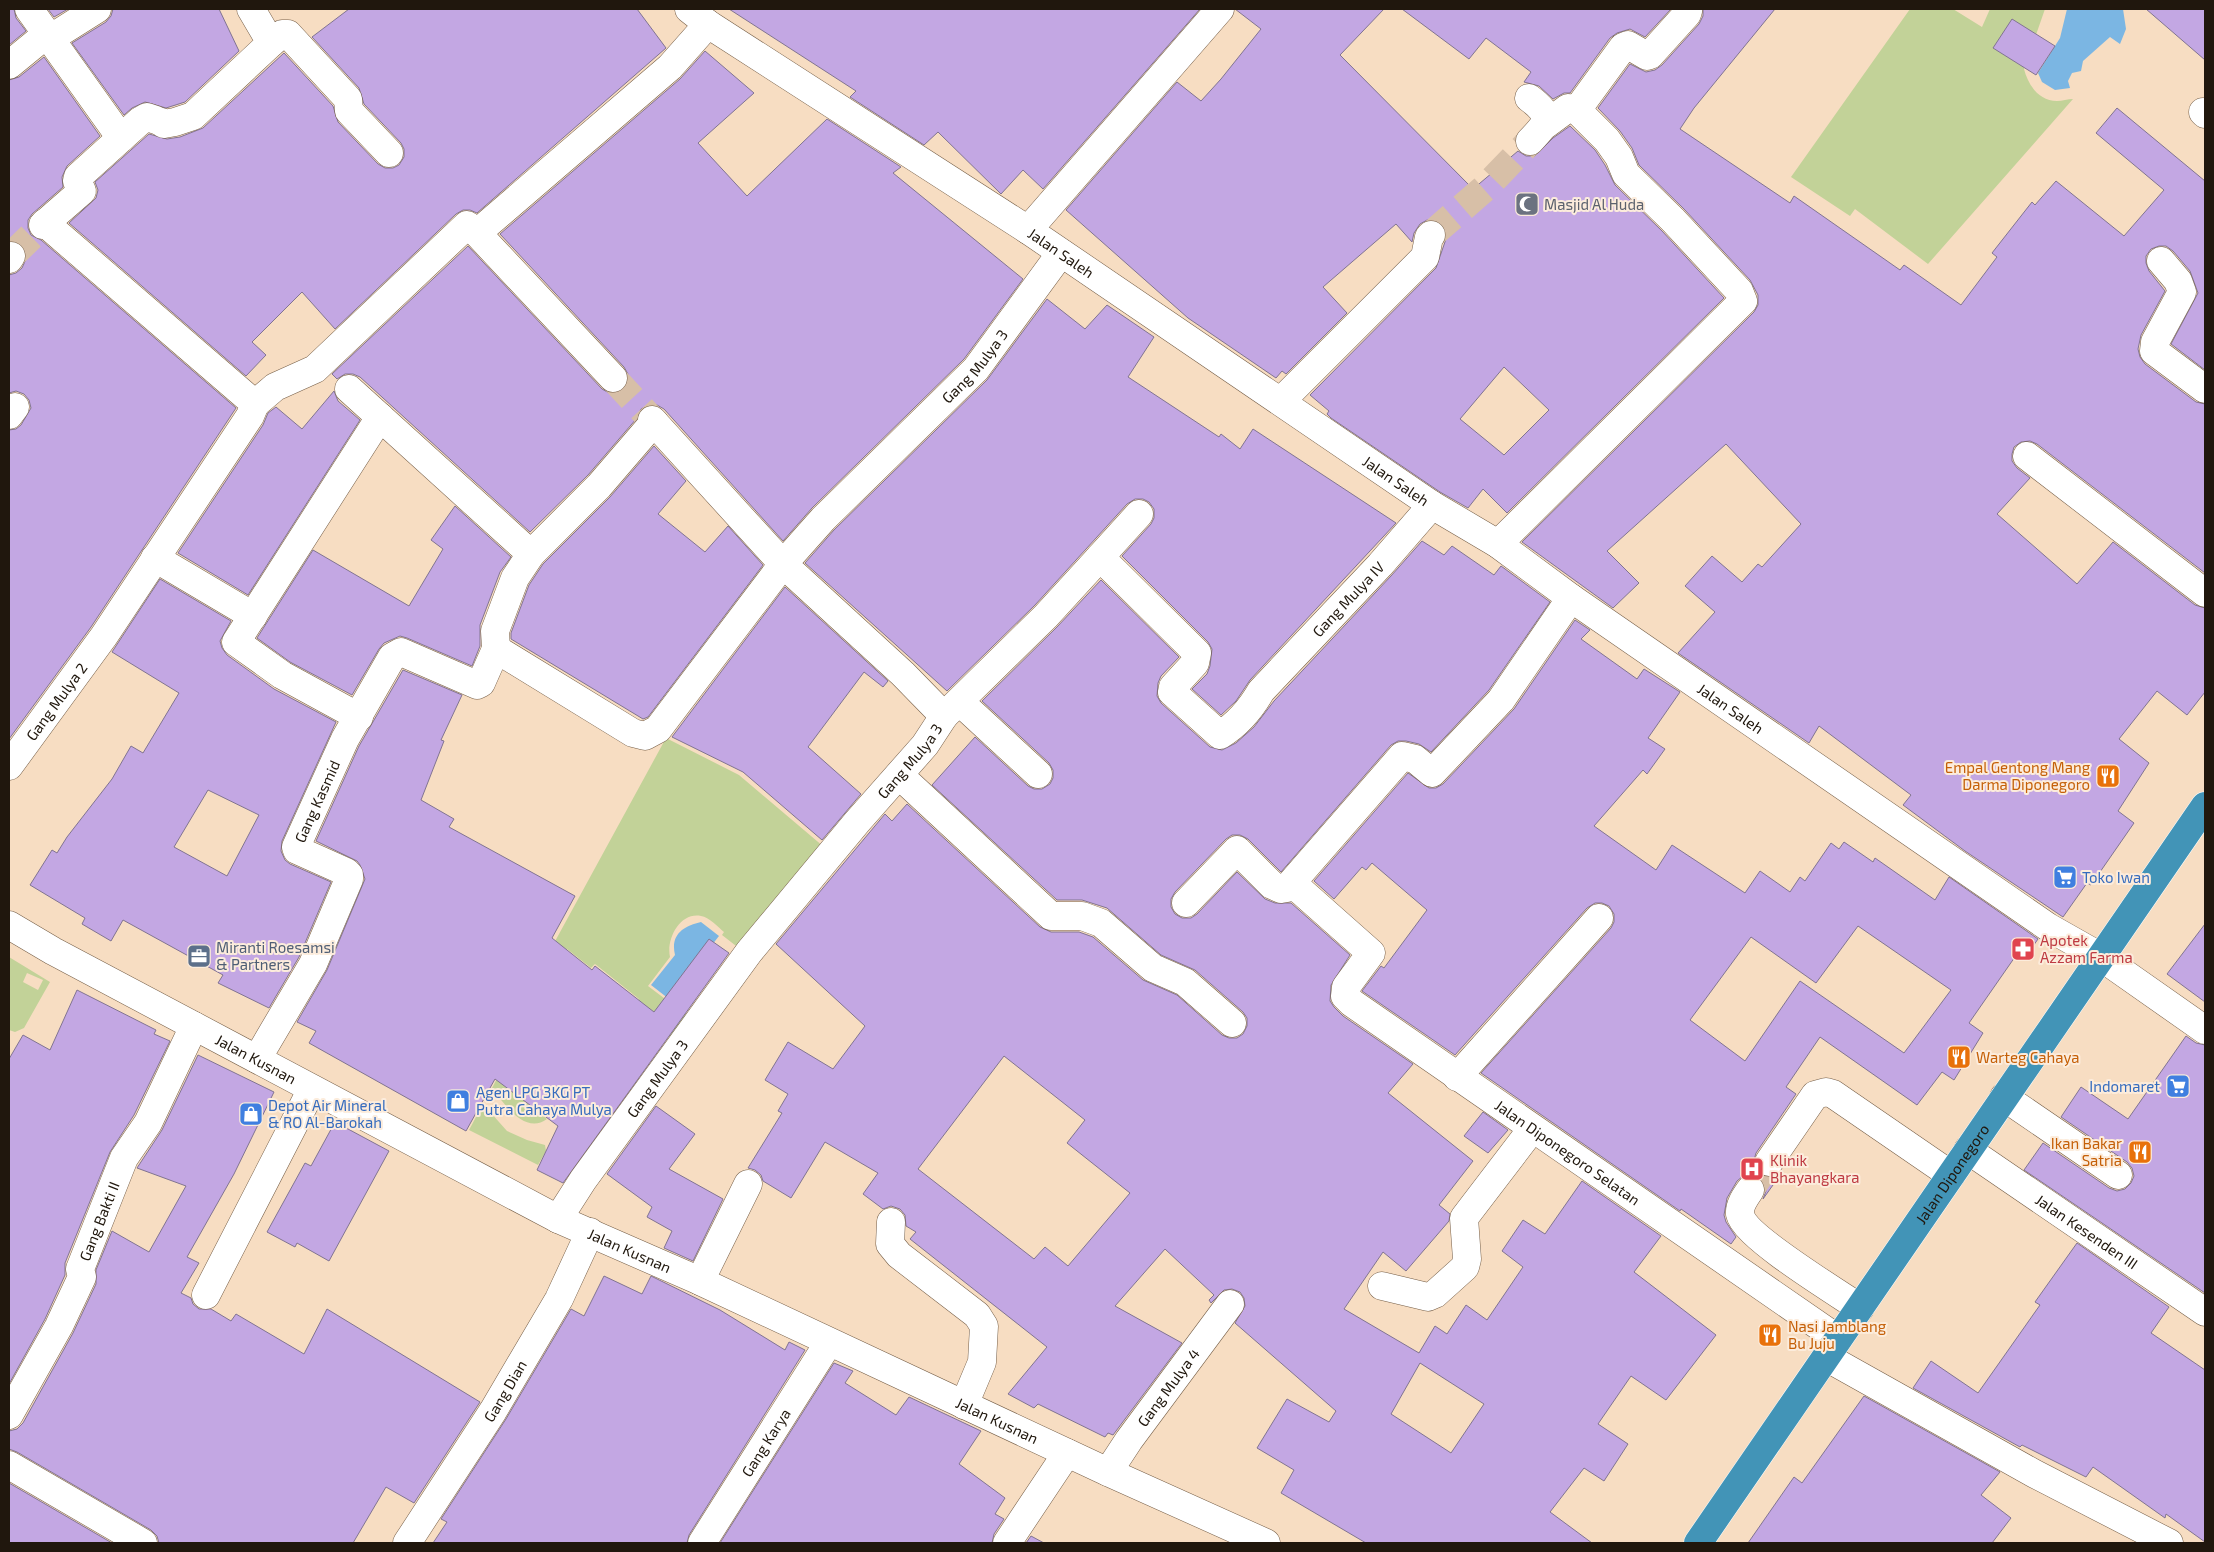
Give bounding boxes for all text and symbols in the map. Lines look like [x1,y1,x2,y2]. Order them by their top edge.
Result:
mosque icon: Masjid Al Huda [1514,191,1540,217]
place label: Masjid Al Huda [1544,195,1644,214]
street label: Jalan Saleh [1025,224,1098,281]
street label: Gang Mulya 3 [938,326,1011,407]
street label: Jalan Saleh [1360,452,1433,509]
street label: Gang Mulya IV [1308,558,1388,640]
street label: Gang Mulya 2 [22,659,91,744]
street label: Jalan Saleh [1694,679,1767,737]
street label: Gang Mulya 3 [873,720,946,802]
street label: Gang Kasmid [290,757,343,845]
place label: Empal Gentong Mang Darma Diponegoro [1945,758,2091,793]
restaurant icon: Empal Gentong Mang Darma Diponegoro [2095,763,2121,789]
supermarket icon: Toko Iwan [2052,864,2078,890]
place label: Toko Iwan [2082,868,2150,886]
place label: Apotek Azzam Farma [2040,931,2133,966]
pharmacy icon: Apotek Azzam Farma [2010,936,2036,962]
place label: Miranti Roesamsi & Partners [216,938,335,973]
office icon: Miranti Roesamsi & Partners [186,943,212,969]
street label: Jalan Kusnan [213,1030,300,1088]
street label: Gang Mulya 3 [623,1036,691,1121]
restaurant icon: Warteg Cahaya [1946,1044,1972,1070]
place label: Warteg Cahaya [1976,1048,2080,1066]
supermarket icon: Indomaret [2165,1073,2191,1099]
place label: Indomaret [2089,1077,2160,1095]
place label: Agen LPG 3KG PT Putra Cahaya Mulya [476,1083,612,1118]
shop icon: Agen LPG 3KG PT Putra Cahaya Mulya [445,1088,471,1114]
place label: Depot Air Mineral & RO Al-Barokah [268,1096,387,1131]
street label: Jalan Diponegoro Selatan [1492,1096,1644,1209]
shop icon: Depot Air Mineral & RO Al-Barokah [238,1101,264,1127]
street label: Jalan Diponegoro [1911,1121,1993,1227]
place label: Ikan Bakar Satria [2051,1134,2122,1169]
restaurant icon: Ikan Bakar Satria [2127,1139,2153,1165]
place label: Klinik Bhayangkara [1770,1151,1860,1186]
hospital icon: Klinik Bhayangkara [1739,1156,1765,1182]
street label: Gang Bakti II [75,1179,123,1263]
street label: Jalan Kesenden III [2032,1190,2141,1273]
street label: Jalan Kusnan [585,1224,674,1276]
place label: Nasi Jamblang Bu Juju [1788,1317,1887,1353]
restaurant icon: Nasi Jamblang Bu Juju [1757,1322,1783,1348]
street label: Gang Mulya 4 [1133,1345,1203,1430]
street label: Gang Dian [479,1357,530,1425]
street label: Jalan Kusnan [953,1393,1041,1447]
street label: Gang Karya [737,1405,794,1480]

